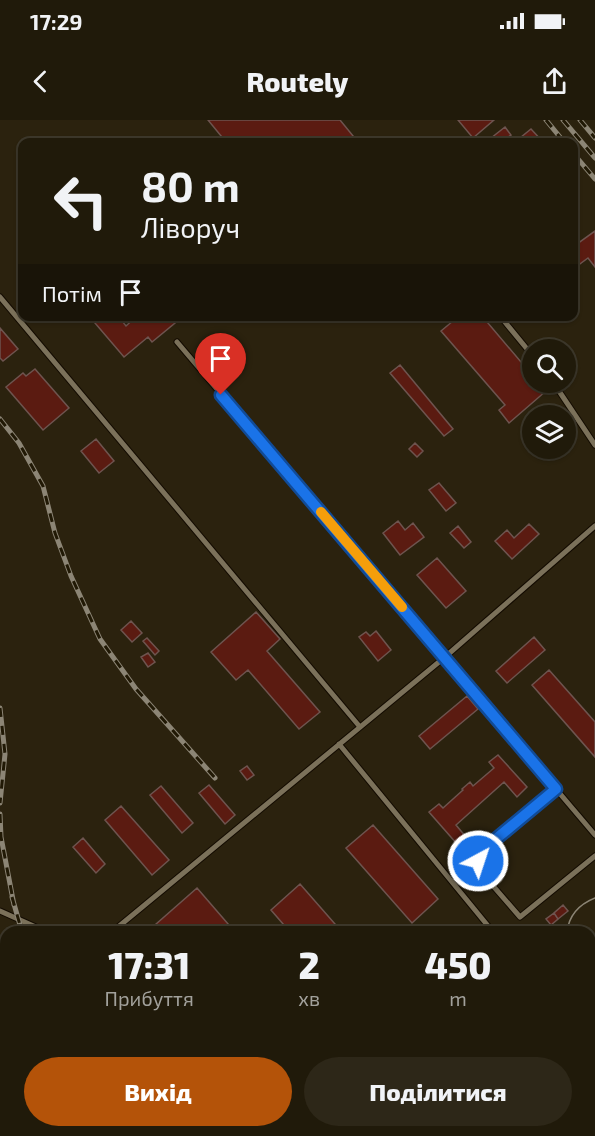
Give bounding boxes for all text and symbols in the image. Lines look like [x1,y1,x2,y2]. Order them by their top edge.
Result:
text: 17:29 [30,8,83,34]
icon: back [24,65,57,98]
text: Routely [247,65,348,97]
icon: share [538,65,571,98]
text: 80 m [141,160,240,210]
icon: left [42,162,120,240]
text: Ліворуч [141,211,240,243]
icon: arrive [114,276,147,309]
text: Потім [42,280,102,306]
pin [195,333,246,395]
map controls [522,339,576,459]
button: search [522,339,576,393]
icon: arrive [204,342,237,375]
button: layers [522,405,576,459]
position arrow [446,829,510,893]
text: 17:31 [108,943,190,986]
text: 2 [299,943,320,986]
text: 450 [425,943,491,986]
text: Прибуття [105,986,194,1010]
text: хв [298,986,320,1010]
text: m [449,986,467,1010]
button: Вихід [24,1057,292,1126]
button: Поділитися [304,1057,572,1126]

